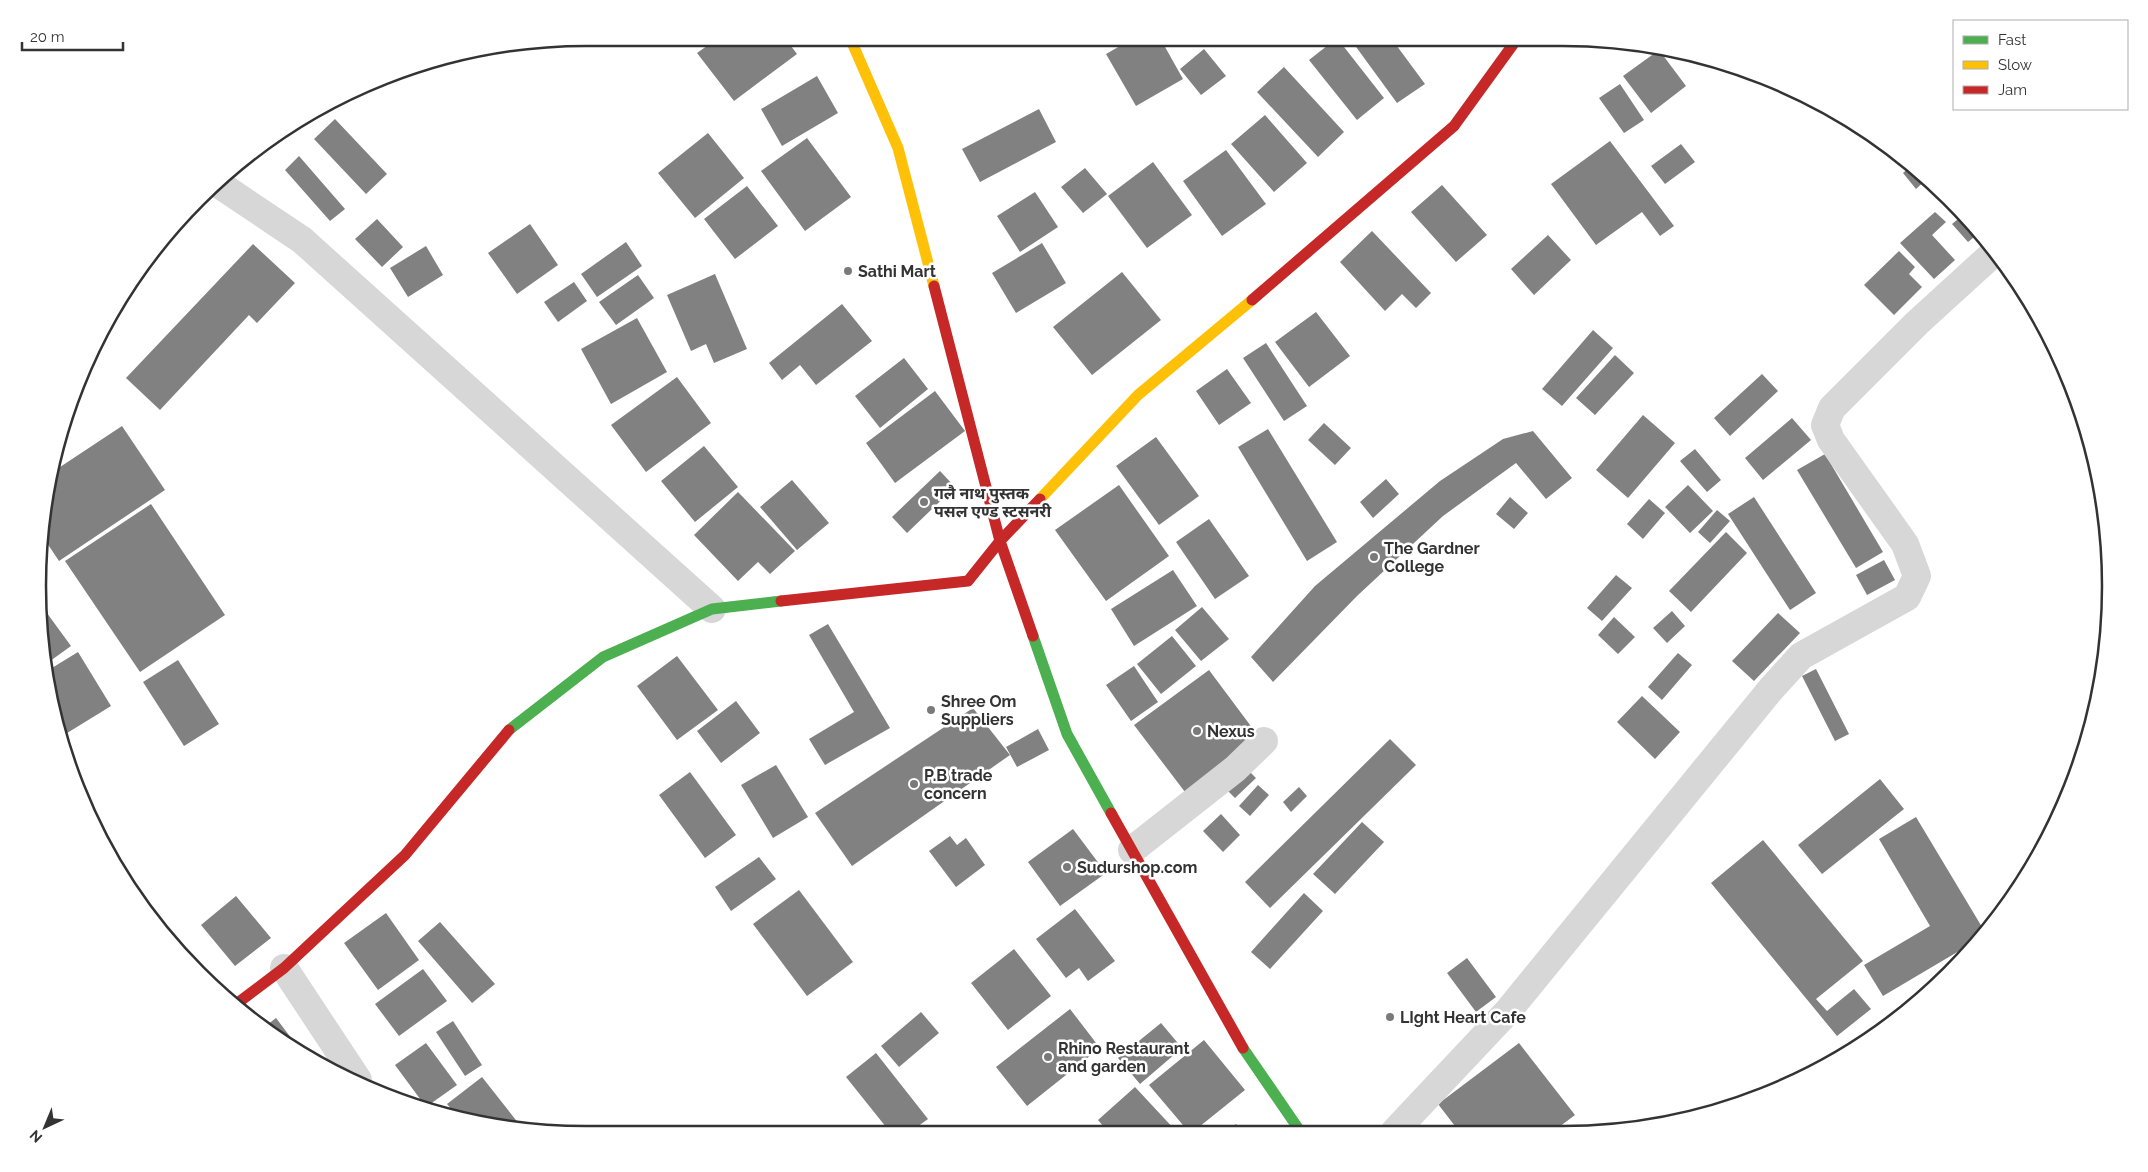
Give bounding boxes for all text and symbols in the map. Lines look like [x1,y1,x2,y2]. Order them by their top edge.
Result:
scale bar [22,20,124,52]
legend [1953,20,2128,110]
text: 20 m [30,28,65,46]
text: Fast [1998,31,2026,49]
text: Slow [1998,56,2032,74]
text: Jam [1998,81,2027,99]
place label: Sathi Mart [858,262,936,281]
marker: Sathi Mart [842,265,854,277]
place label: गलै नाथ पुस्तक पसल एण्ड स्टसनरी [934,484,1051,521]
marker: गलै नाथ पुस्तक पसल एण्ड स्टसनरी [918,496,930,508]
place label: The Gardner College [1384,539,1480,576]
marker: The Gardner College [1368,551,1380,563]
place label: Shree Om Suppliers [941,692,1016,729]
marker: Shree Om Suppliers [925,704,937,716]
place label: Nexus [1207,722,1255,741]
marker: Nexus [1191,725,1203,737]
place label: P.B trade concern [924,766,993,803]
marker: P.B trade concern [908,778,920,790]
place label: Sudurshop.com [1077,858,1197,877]
marker: Sudurshop.com [1061,861,1073,873]
place label: LIght Heart Cafe [1400,1008,1526,1027]
marker: LIght Heart Cafe [1384,1011,1396,1023]
place label: Rhino Restaurant and garden [1058,1039,1190,1076]
marker: Rhino Restaurant and garden [1042,1051,1054,1063]
north arrow [20,1102,70,1152]
text: N [27,1127,45,1146]

